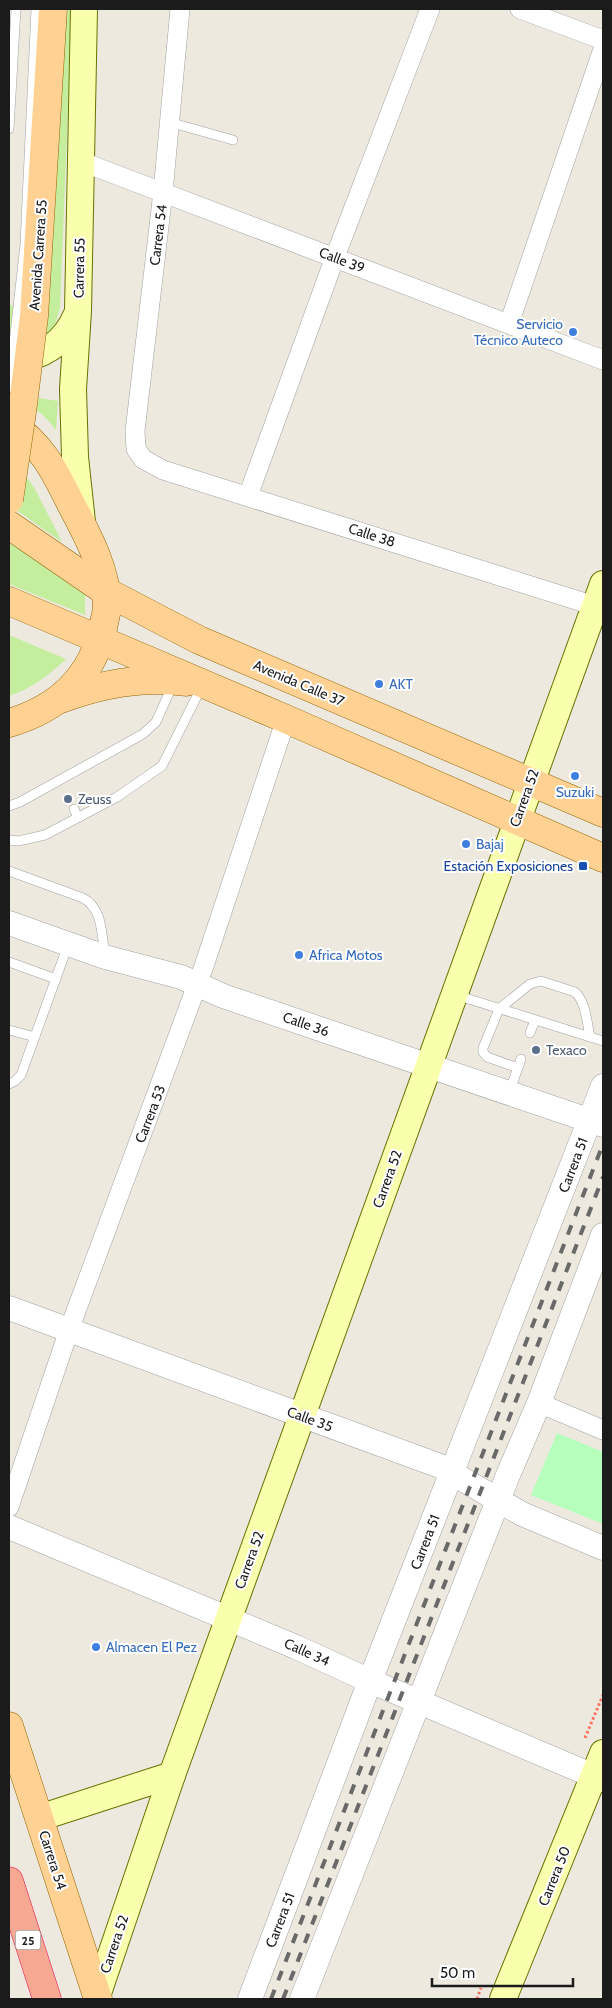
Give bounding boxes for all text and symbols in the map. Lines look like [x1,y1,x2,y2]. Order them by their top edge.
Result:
street label: Avenida Carrera 55 [25,199,51,311]
street label: Carrera 54 [145,204,171,266]
street label: Carrera 55 [69,238,89,298]
street label: Calle 39 [316,243,368,277]
place label: Servicio Técnico Auteco [474,315,563,349]
marker: Servicio Técnico Auteco [567,326,579,338]
street label: Calle 38 [346,519,398,551]
street label: Avenida Calle 37 [251,656,347,710]
place label: AKT [389,675,414,693]
marker: AKT [373,678,385,690]
street label: Carrera 52 [505,767,543,829]
marker: Suzuki [569,770,581,782]
place label: Suzuki [556,783,594,801]
place label: Zeuss [78,790,112,808]
marker: Zeuss [62,793,74,805]
place label: Bajaj [476,835,504,853]
marker: Bajaj [460,838,472,850]
place label: Estación Exposiciones [444,857,573,875]
marker: Estación Exposiciones [577,860,589,872]
place label: Africa Motos [309,946,383,964]
marker: Africa Motos [293,949,305,961]
street label: Calle 36 [281,1008,332,1040]
place label: Texaco [546,1041,587,1059]
marker: Texaco [530,1044,542,1056]
street label: Carrera 53 [131,1083,169,1145]
street label: Carrera 51 [554,1135,592,1195]
street label: Carrera 52 [368,1148,406,1210]
street label: Calle 35 [285,1402,335,1436]
street label: Carrera 51 [406,1512,444,1572]
street label: Carrera 52 [230,1529,268,1591]
street label: Calle 34 [281,1634,333,1670]
place label: Almacen El Pez [106,1638,197,1656]
marker: Almacen El Pez [90,1641,102,1653]
street label: Carrera 54 [35,1828,71,1892]
street label: Carrera 50 [534,1843,574,1908]
street label: Carrera 51 [261,1890,299,1950]
street label: Carrera 52 [96,1913,132,1975]
road number: 25 [15,1930,40,1950]
scale bar [432,1956,573,1988]
text: 50 m [440,1964,475,1982]

